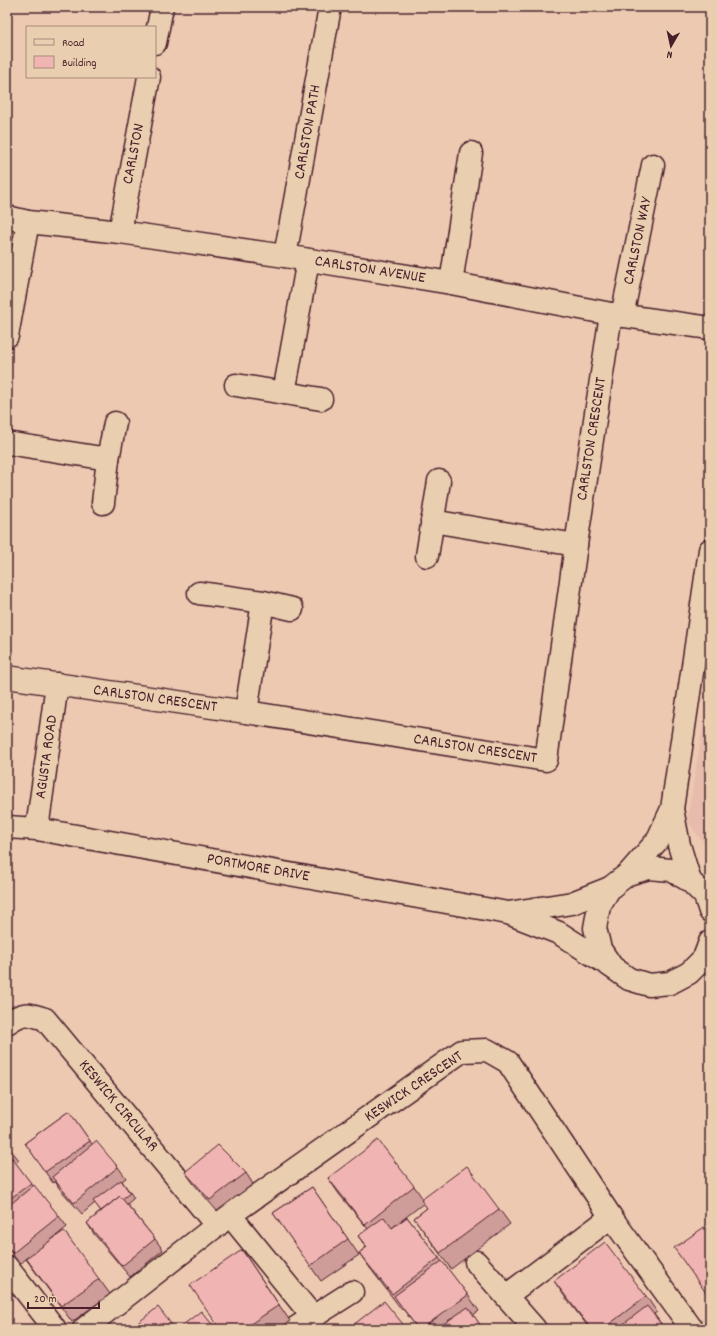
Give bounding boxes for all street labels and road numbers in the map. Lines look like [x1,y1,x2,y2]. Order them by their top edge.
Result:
street label: CARLSTON PATH [288,83,328,181]
street label: CARLSTON [117,122,151,186]
street label: CARLSTON WAY [618,194,659,287]
street label: CARLSTON AVENUE [313,250,428,290]
street label: CARLSTON CRESCENT [571,375,613,502]
street label: CARLSTON CRESCENT [92,679,219,719]
street label: AGUSTA ROAD [30,714,64,800]
street label: CARLSTON CRESCENT [412,728,539,770]
street label: PORTMORE DRIVE [205,848,312,888]
street label: KESWICK CRESCENT [360,1045,468,1128]
street label: KESWICK CIRCULAR [72,1055,164,1157]

